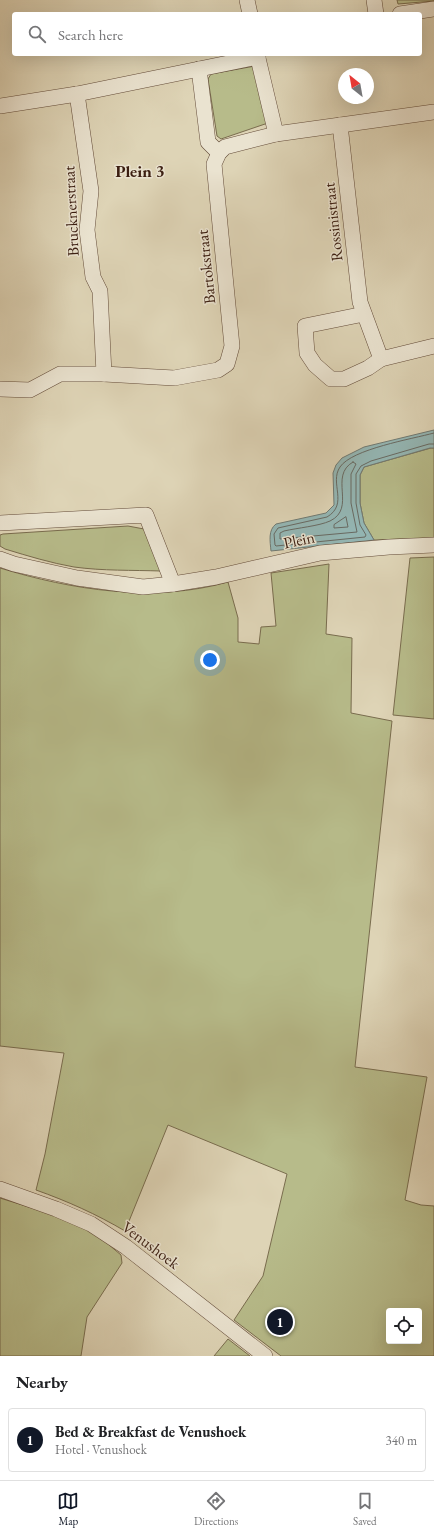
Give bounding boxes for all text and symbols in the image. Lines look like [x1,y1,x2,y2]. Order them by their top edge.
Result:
search box [12,12,422,56]
icon: search [26,23,48,45]
text: Search here [58,25,123,44]
north arrow [338,68,374,104]
district label: Plein 3 [115,160,165,182]
street label: Brucknerstraat [58,165,84,257]
street label: Rossinistraat [318,181,348,263]
street label: Bartokstraat [192,229,220,305]
street label: Plein [282,526,317,554]
your location [200,650,220,670]
street label: Venushoek [118,1216,185,1274]
pin: 1 [267,1307,293,1337]
map controls [386,1308,422,1344]
button: locate [386,1308,422,1344]
text: Nearby [16,1371,68,1393]
text: Bed & Breakfast de Venushoek [55,1422,246,1441]
text: 1 [27,1432,33,1449]
text: 340 m [386,1432,417,1449]
text: Hotel · Venushoek [55,1441,147,1458]
tab: Map [57,1490,79,1528]
tab: Directions [194,1490,238,1528]
tab: Saved [353,1490,377,1528]

